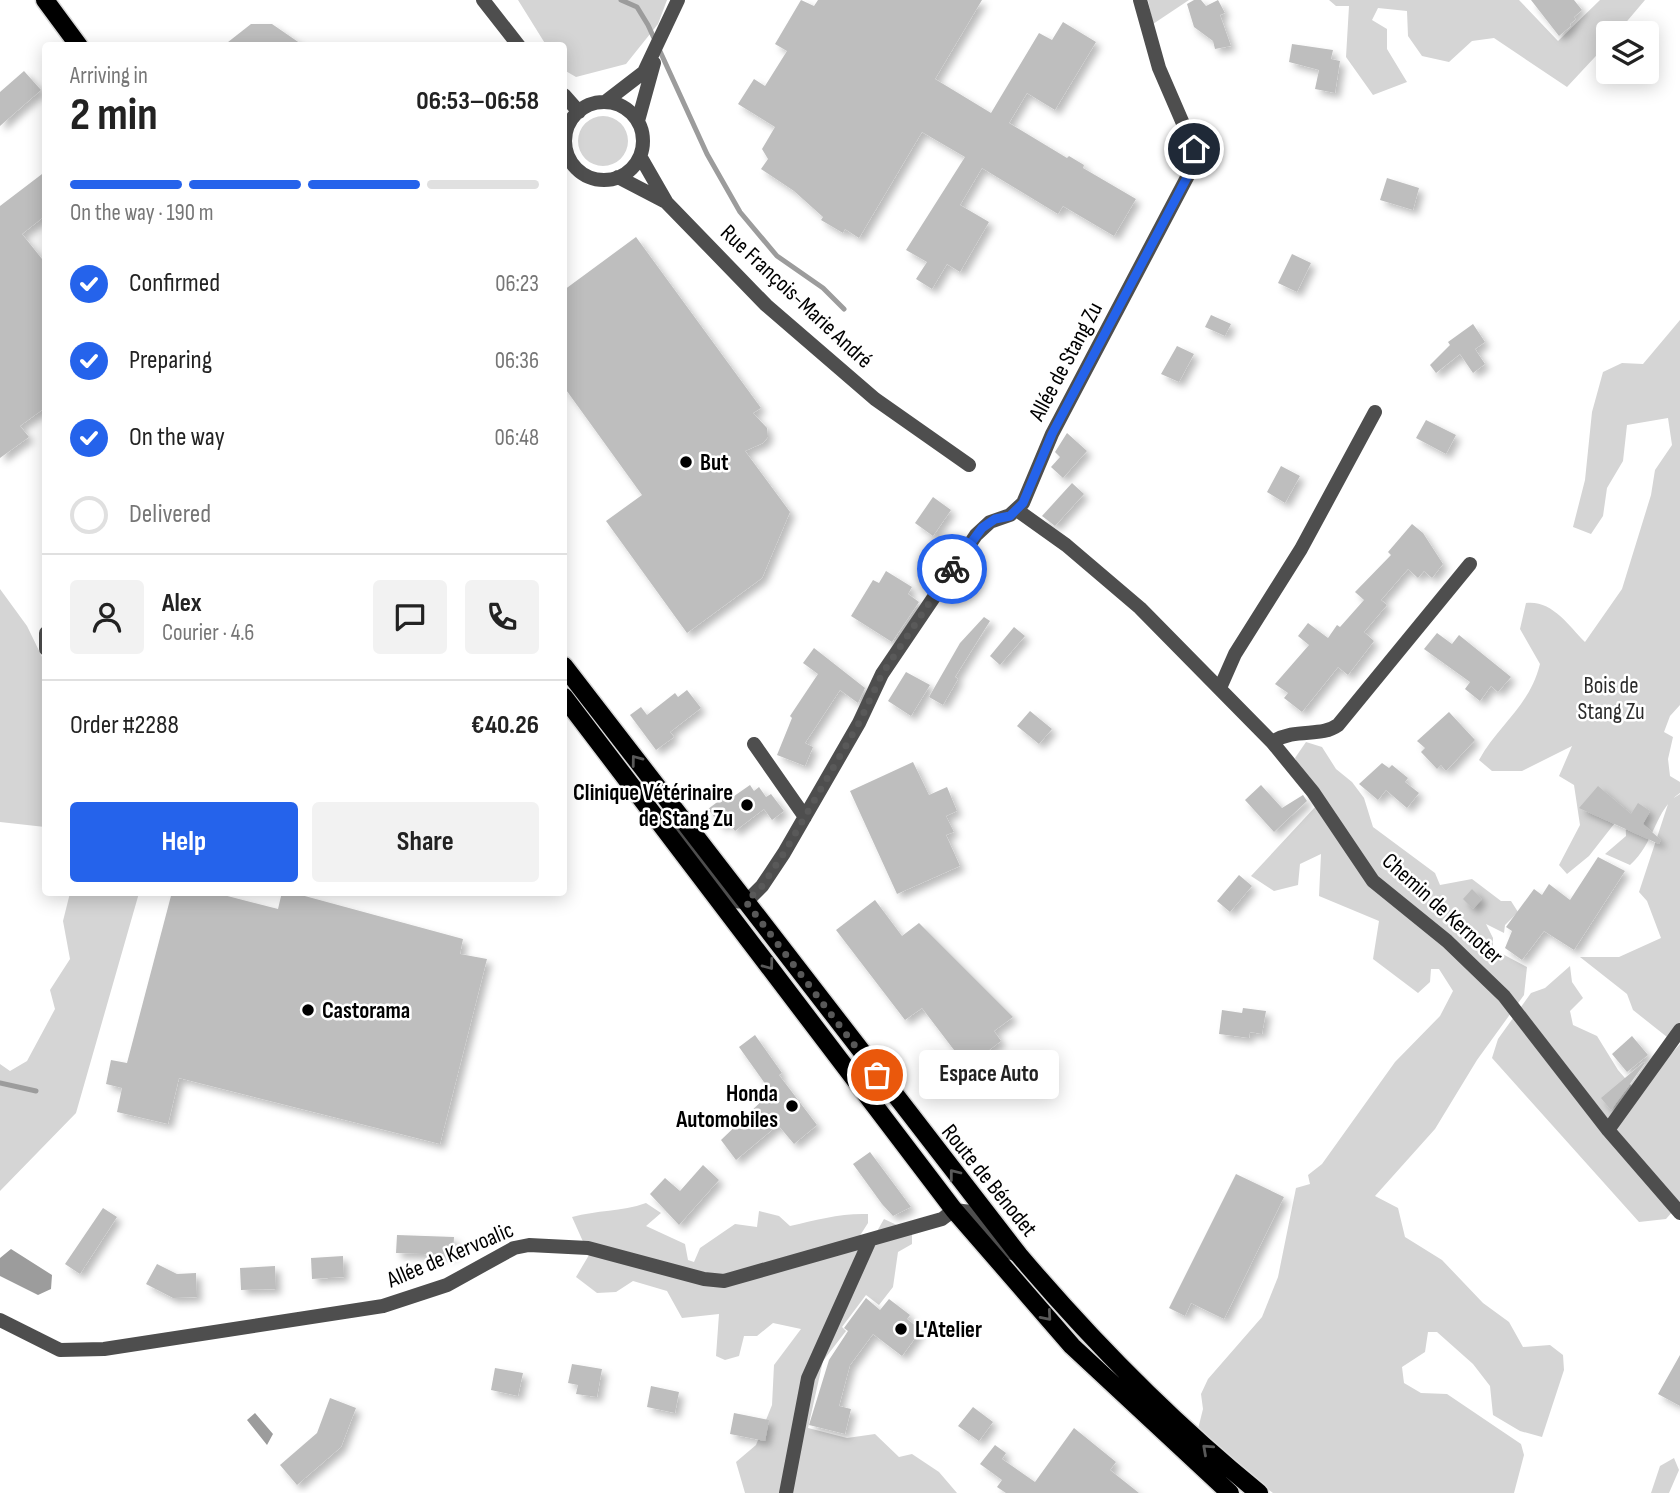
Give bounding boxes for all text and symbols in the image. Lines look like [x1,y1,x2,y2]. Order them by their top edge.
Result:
map controls [1596,21,1659,84]
button: layers [1596,21,1659,84]
text: Arriving in [70,62,148,90]
text: 06:53–06:58 [416,86,539,117]
text: 2 min [70,88,158,143]
pin [1164,119,1224,179]
icon: home [1175,130,1213,168]
text: On the way · 190 m [70,199,213,227]
street label: Rue François-Marie André [714,219,878,374]
icon: check [70,265,108,303]
text: Confirmed [129,268,220,299]
text: 06:23 [495,270,539,298]
street label: Allée de Stang Zu [1022,297,1109,427]
icon: check [70,342,108,380]
text: Preparing [129,345,212,376]
text: 06:36 [495,347,539,375]
icon: check [70,419,108,457]
text: On the way [129,422,225,453]
text: 06:48 [495,424,539,452]
place label: But [700,449,729,477]
marker: But [678,454,694,470]
text: Delivered [129,499,211,530]
courier [917,534,987,604]
icon: bike [933,550,971,588]
button: person [70,580,144,654]
button: chat [373,580,447,654]
button: phone [465,580,539,654]
text: Alex [162,588,202,619]
text: Courier · 4.6 [162,619,254,647]
park label: Bois de Stang Zu [1577,672,1645,726]
text: Order #2288 [70,710,179,741]
text: €40.26 [471,710,539,741]
one-way arrow [632,755,645,768]
place label: Clinique Vétérinaire de Stang Zu [573,779,733,833]
marker: Clinique Vétérinaire de Stang Zu [739,797,755,813]
button: Help [70,802,298,882]
button: Share [312,802,539,882]
street label: Chemin de Kernoter [1376,847,1509,971]
one-way arrow [760,957,773,970]
place label: Castorama [322,997,410,1025]
marker: Castorama [300,1002,316,1018]
pin [847,1045,907,1105]
callout: Espace Auto [919,1050,1059,1100]
icon: bag [858,1056,896,1094]
text: Espace Auto [939,1060,1039,1088]
place label: Honda Automobiles [675,1080,778,1134]
marker: Honda Automobiles [784,1098,800,1114]
street label: Route de Bénodet [935,1119,1043,1242]
one-way arrow [949,1169,962,1182]
street label: Allée de Kervoalic [382,1216,518,1295]
one-way arrow [1038,1308,1051,1321]
place label: L'Atelier [915,1316,982,1344]
marker: L'Atelier [893,1321,909,1337]
one-way arrow [1202,1445,1215,1457]

